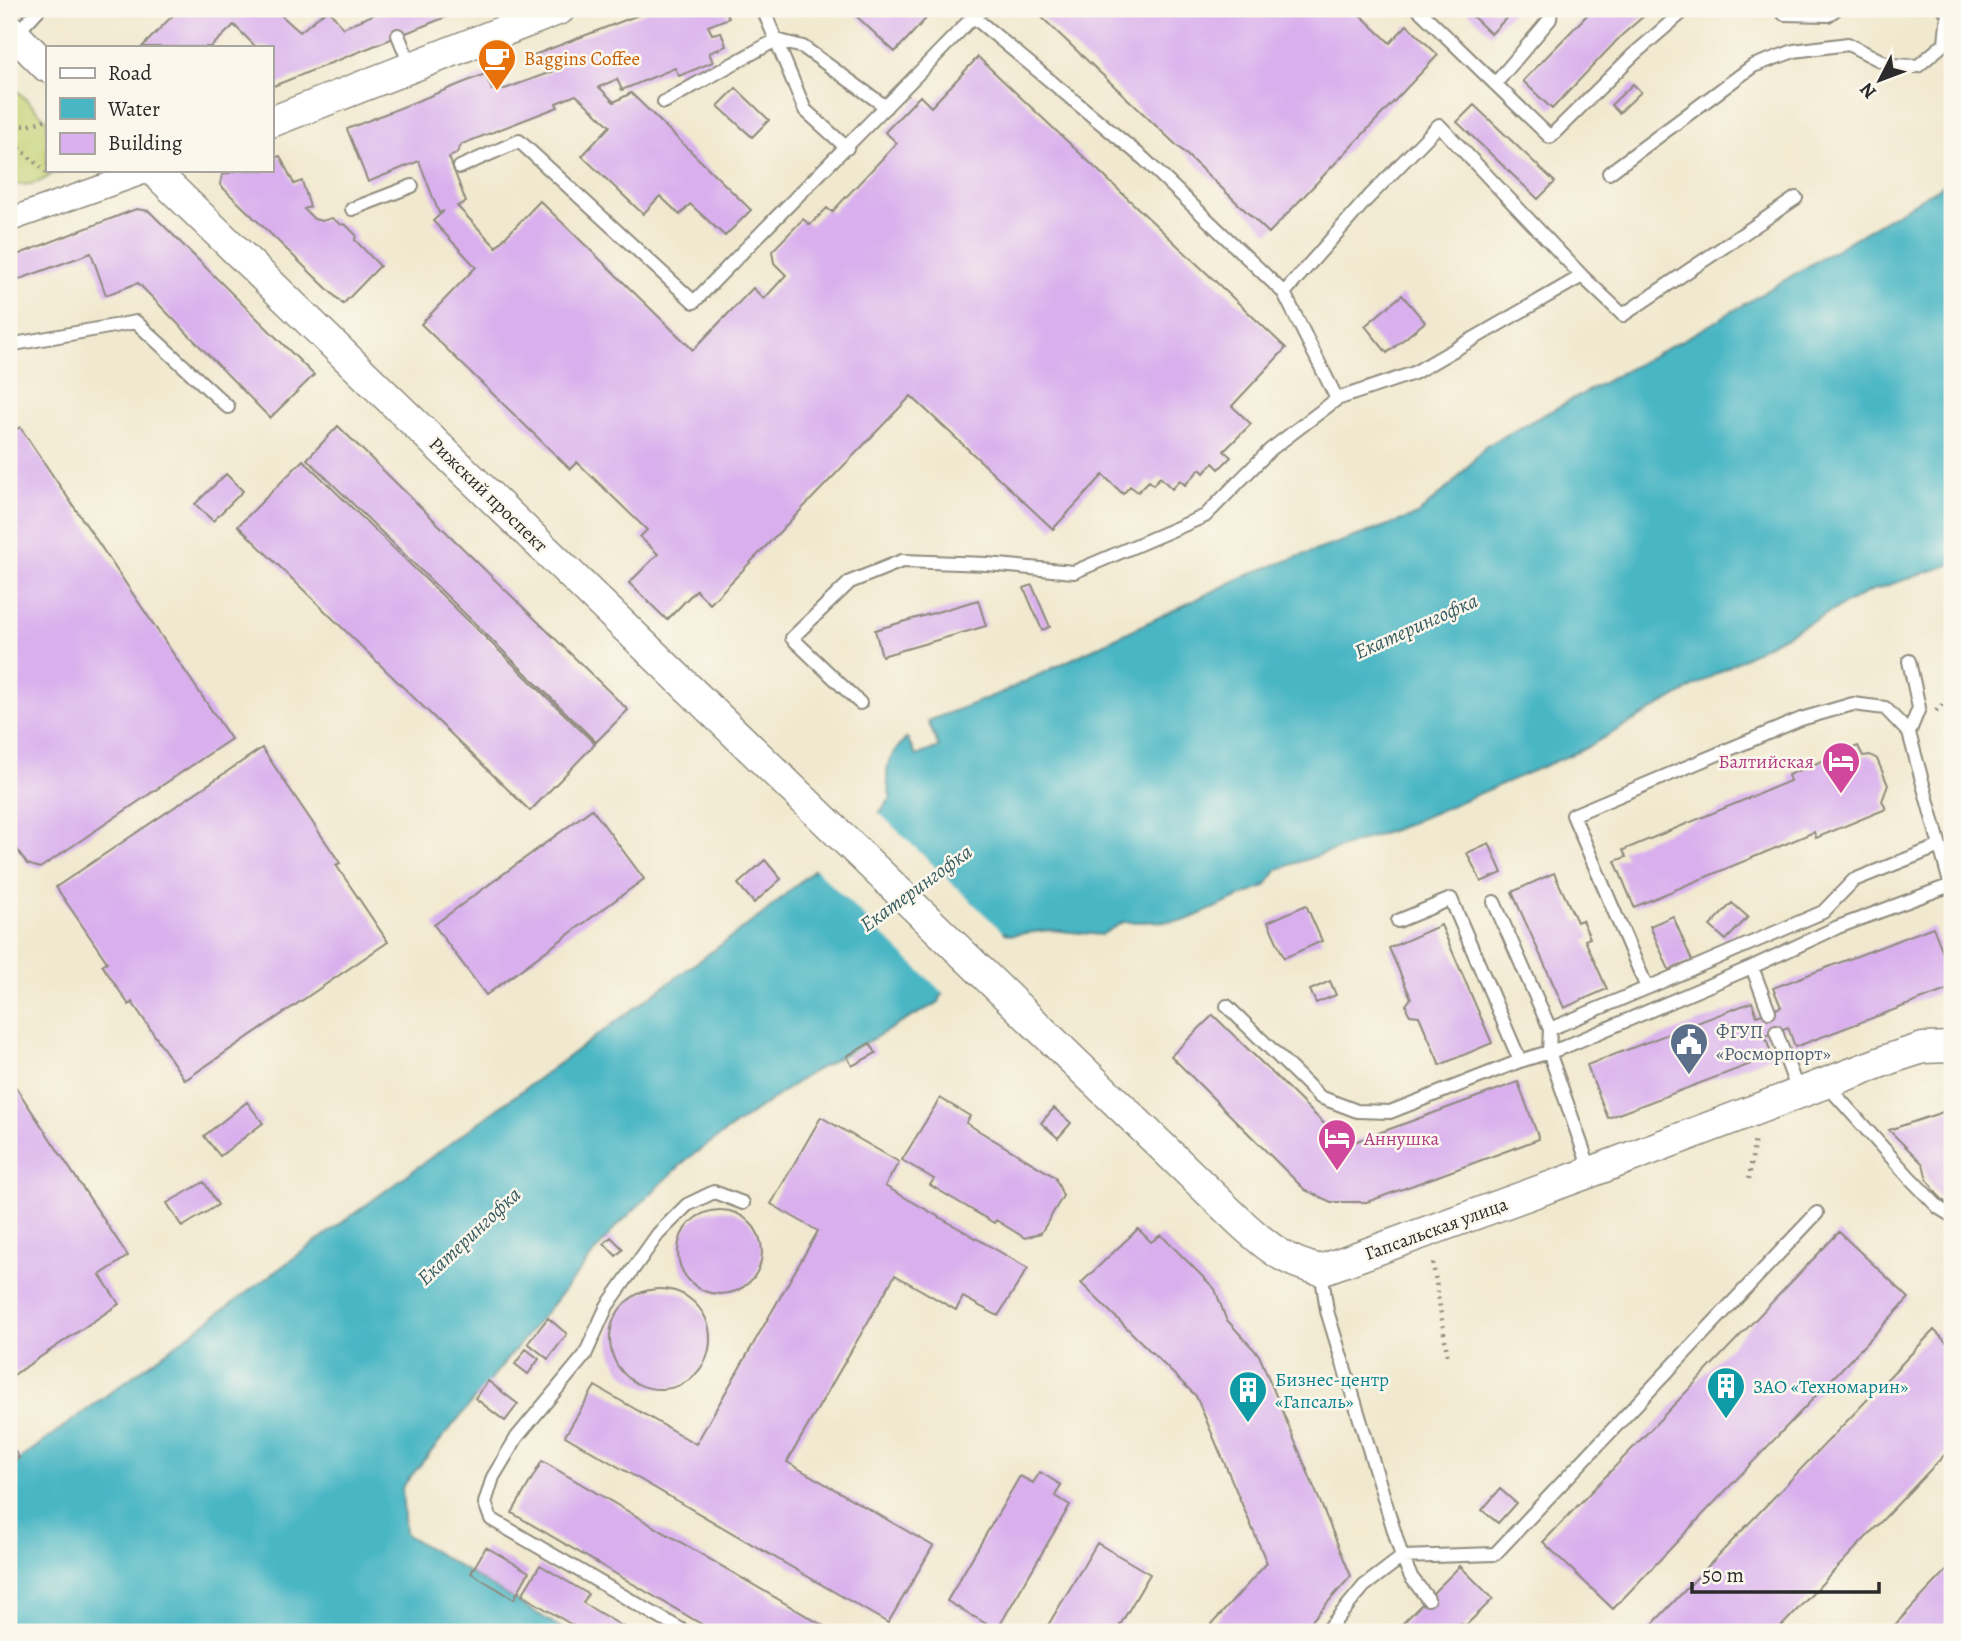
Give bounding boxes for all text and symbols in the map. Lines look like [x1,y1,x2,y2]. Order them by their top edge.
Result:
cafe icon: Baggins Coffee [476,37,518,92]
legend [46,46,273,172]
place label: Baggins Coffee [524,46,640,72]
north arrow [1846,46,1916,116]
text: Road [108,59,152,87]
text: N [1854,77,1882,105]
text: Water [107,95,160,123]
text: Building [108,129,183,157]
street label: Рижский проспект [423,431,554,559]
water label: Екатерингофка [1350,586,1482,666]
hotel icon: Балтийская [1820,740,1862,795]
place label: Балтийская [1718,749,1814,775]
water label: Екатерингофка [854,838,978,938]
place label: ФГУП «Росморпорт» [1716,1019,1831,1067]
public building icon: ФГУП «Росморпорт» [1668,1021,1710,1076]
hotel icon: Аннушка [1316,1117,1358,1172]
place label: Аннушка [1363,1126,1439,1152]
water label: Екатерингофка [411,1180,527,1291]
street label: Гапсальская улица [1361,1191,1512,1267]
building icon: ЗАО «Техномарин» [1705,1365,1747,1420]
place label: Бизнес-центр «Гапсаль» [1275,1367,1389,1415]
building icon: Бизнес-центр «Гапсаль» [1227,1369,1269,1424]
place label: ЗАО «Техномарин» [1753,1374,1908,1400]
scale bar [1692,1550,1879,1594]
text: 50 m [1702,1561,1744,1589]

